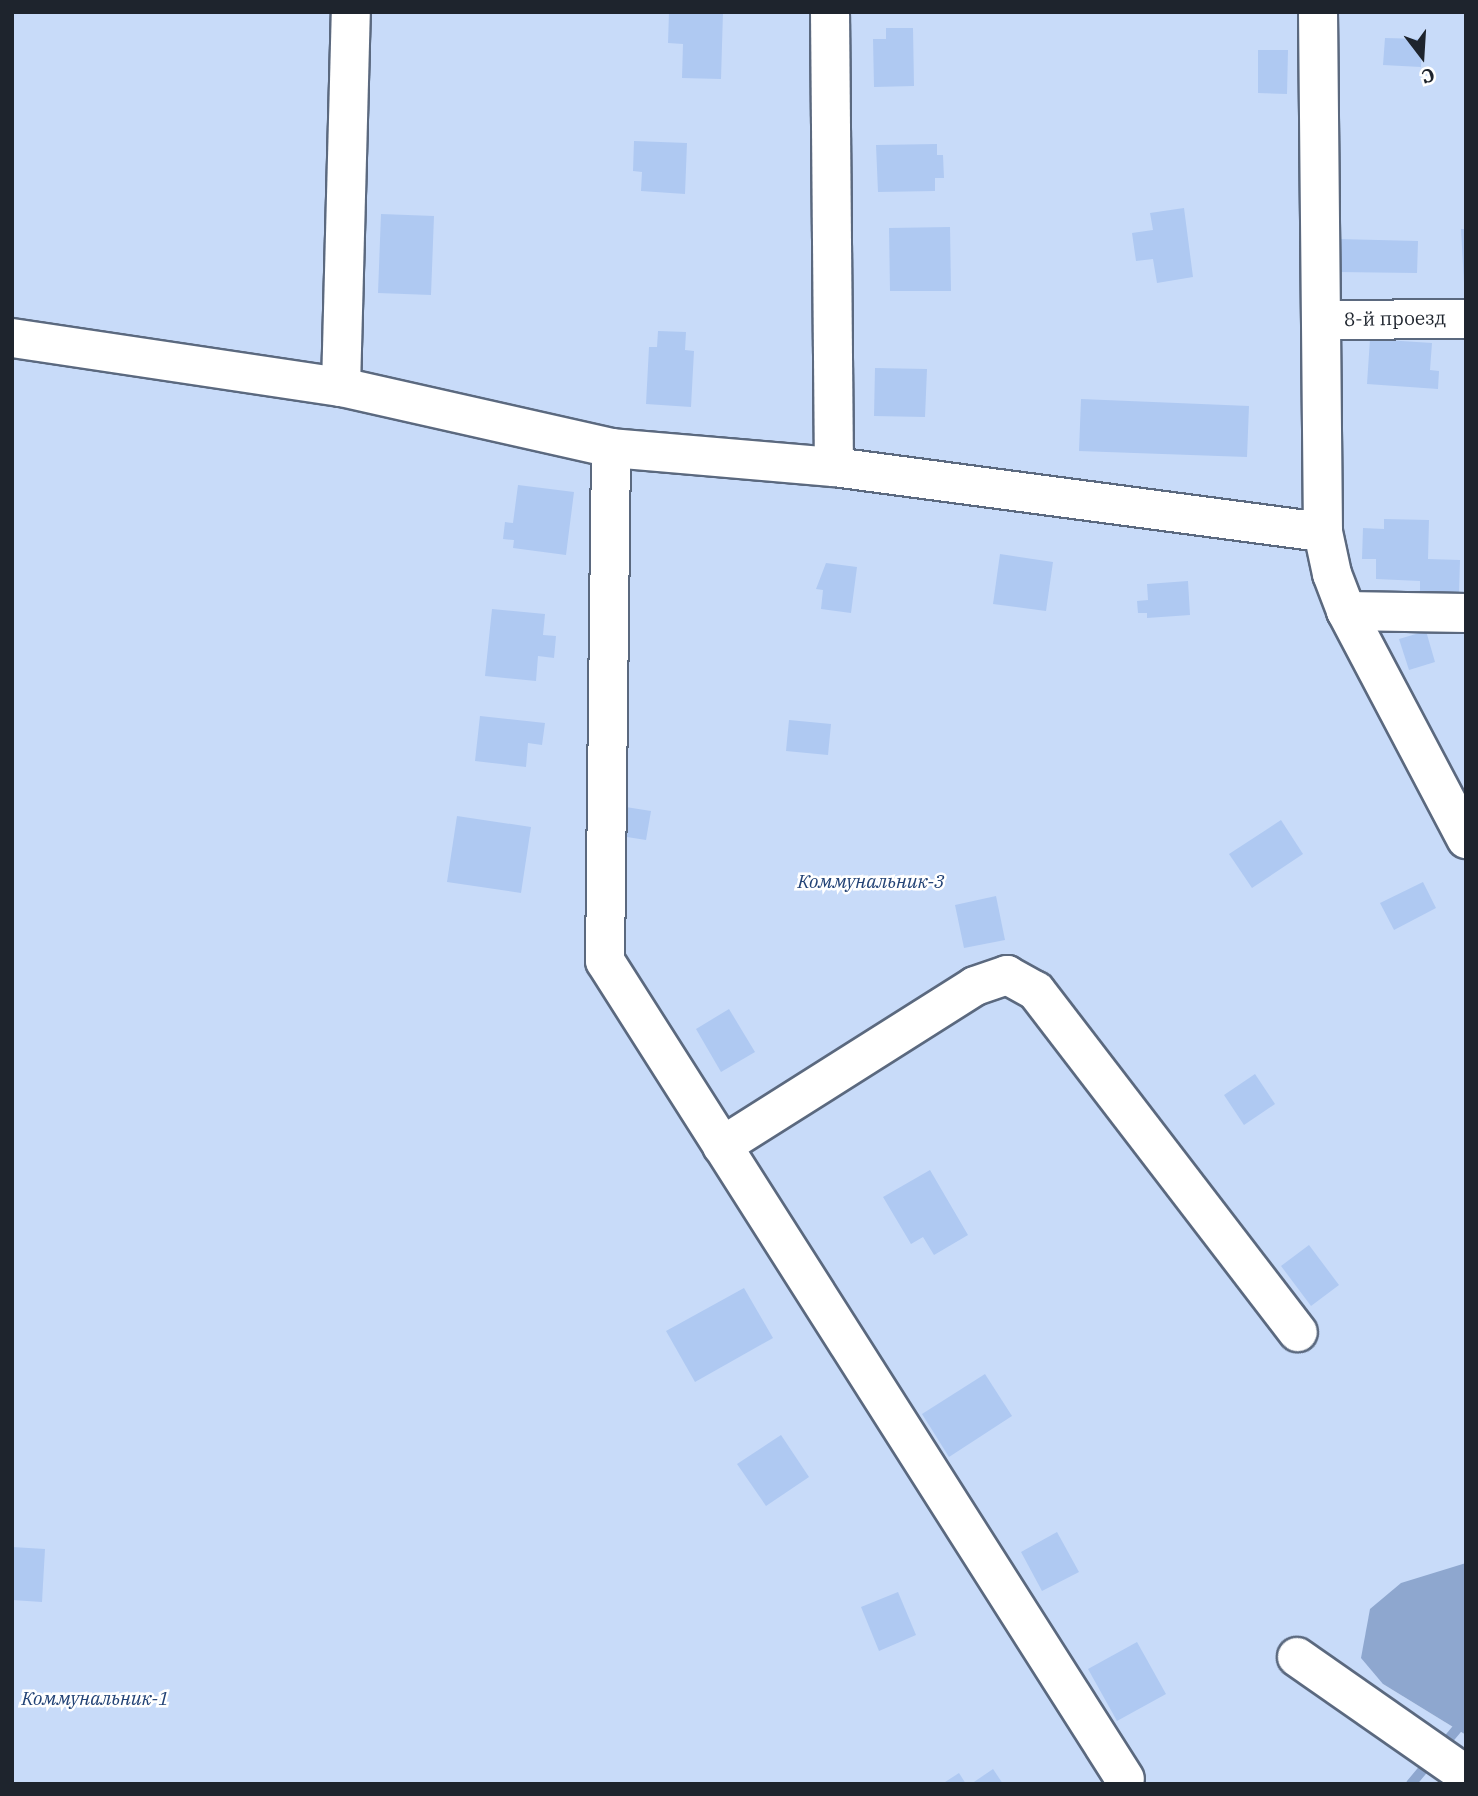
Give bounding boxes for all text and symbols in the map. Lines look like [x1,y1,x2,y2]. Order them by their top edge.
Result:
north arrow [1387,21,1457,91]
text: С [1419,63,1438,89]
street label: 8-й проезд [1344,307,1446,331]
park label: Коммунальник-3 [797,871,945,893]
park label: Коммунальник-1 [21,1688,169,1710]

